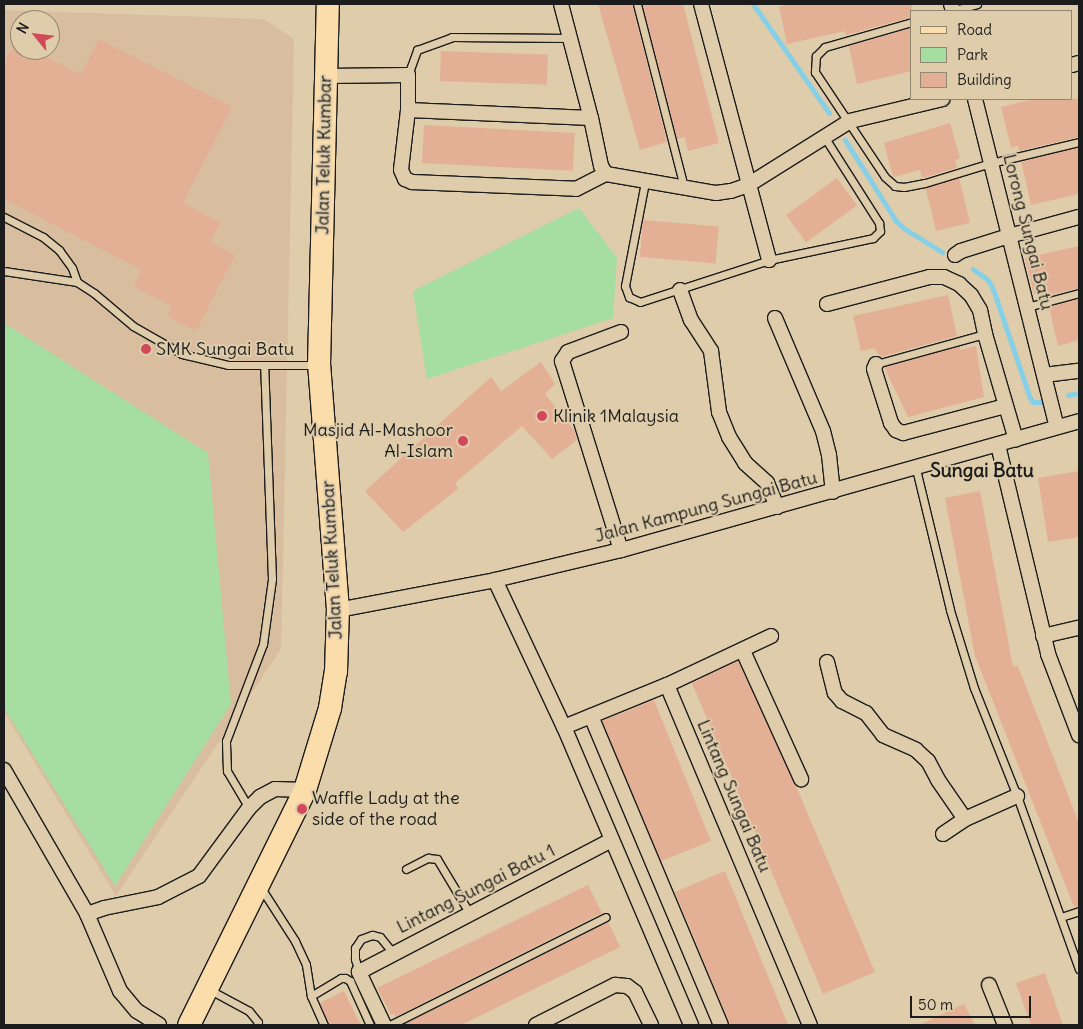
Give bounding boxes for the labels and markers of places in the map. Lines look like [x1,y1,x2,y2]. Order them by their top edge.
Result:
place label: SMK Sungai Batu [156,338,294,360]
marker: SMK Sungai Batu [140,343,152,355]
place label: Klinik 1Malaysia [553,405,679,427]
marker: Klinik 1Malaysia [535,409,549,423]
place label: Masjid Al-Mashoor Al-Islam [303,420,453,462]
marker: Masjid Al-Mashoor Al-Islam [457,435,469,447]
place label: Waffle Lady at the side of the road [312,788,460,831]
marker: Waffle Lady at the side of the road [296,803,308,815]

